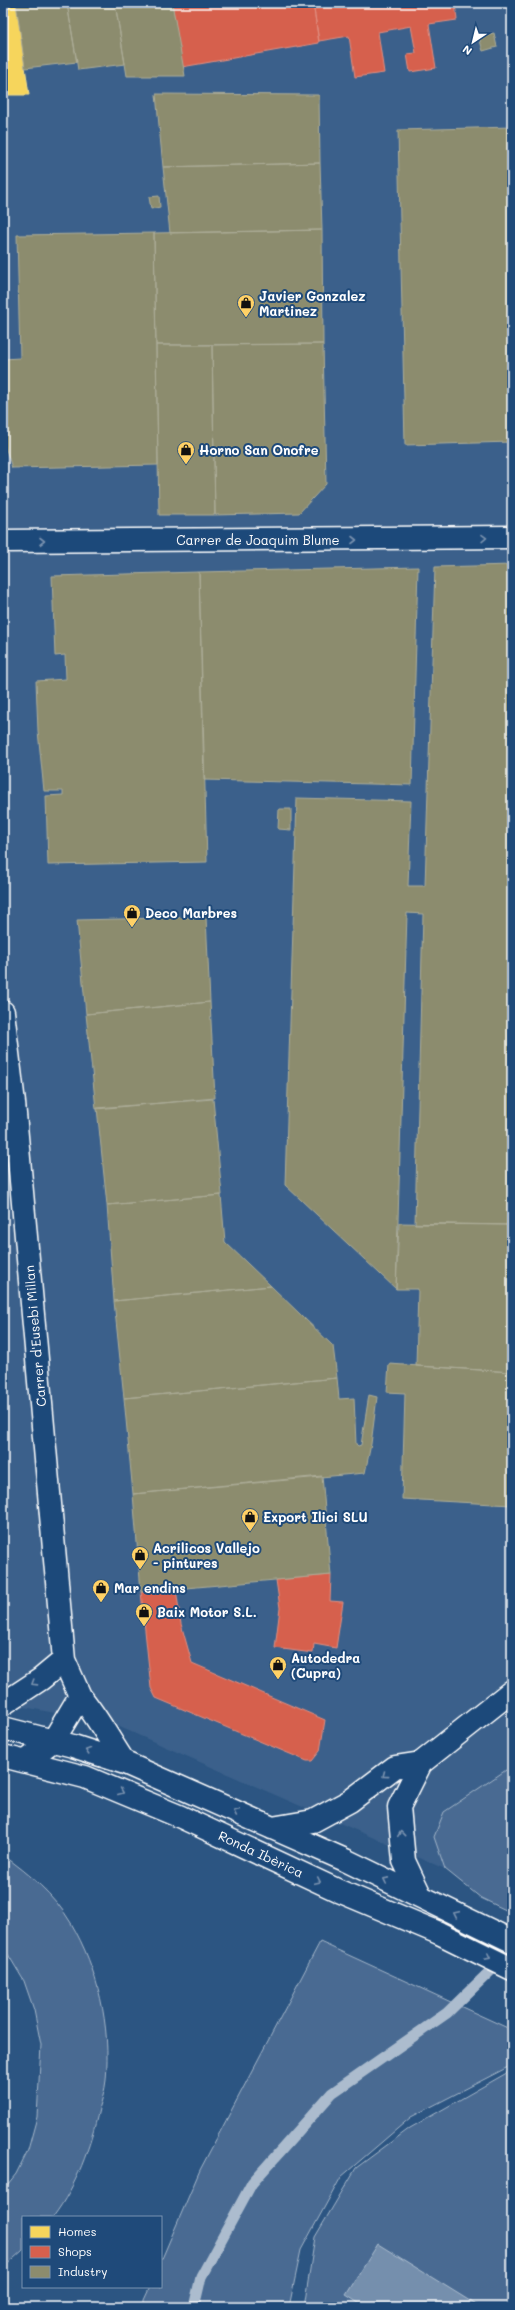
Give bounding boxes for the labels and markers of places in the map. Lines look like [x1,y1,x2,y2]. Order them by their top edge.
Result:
place label: Javier Gonzalez Martinez [259,287,365,319]
shop icon: Javier Gonzalez Martinez [236,293,256,318]
shop icon: Horno San Onofre [176,440,196,465]
place label: Horno San Onofre [199,441,319,458]
shop icon: Deco Marbres [122,903,142,928]
place label: Deco Marbres [145,904,237,921]
shop icon: Export Ilici SLU [240,1507,260,1532]
place label: Export Ilici SLU [263,1508,368,1525]
place label: Acrilicos Vallejo - pintures [153,1539,260,1571]
shop icon: Acrilicos Vallejo - pintures [130,1545,150,1570]
shop icon: Mar endins [91,1578,111,1603]
place label: Mar endins [114,1579,186,1596]
shop icon: Baix Motor S.L. [134,1602,154,1627]
place label: Baix Motor S.L. [157,1603,257,1620]
place label: Autodedra (Cupra) [291,1649,360,1681]
shop icon: Autodedra (Cupra) [268,1655,288,1680]

